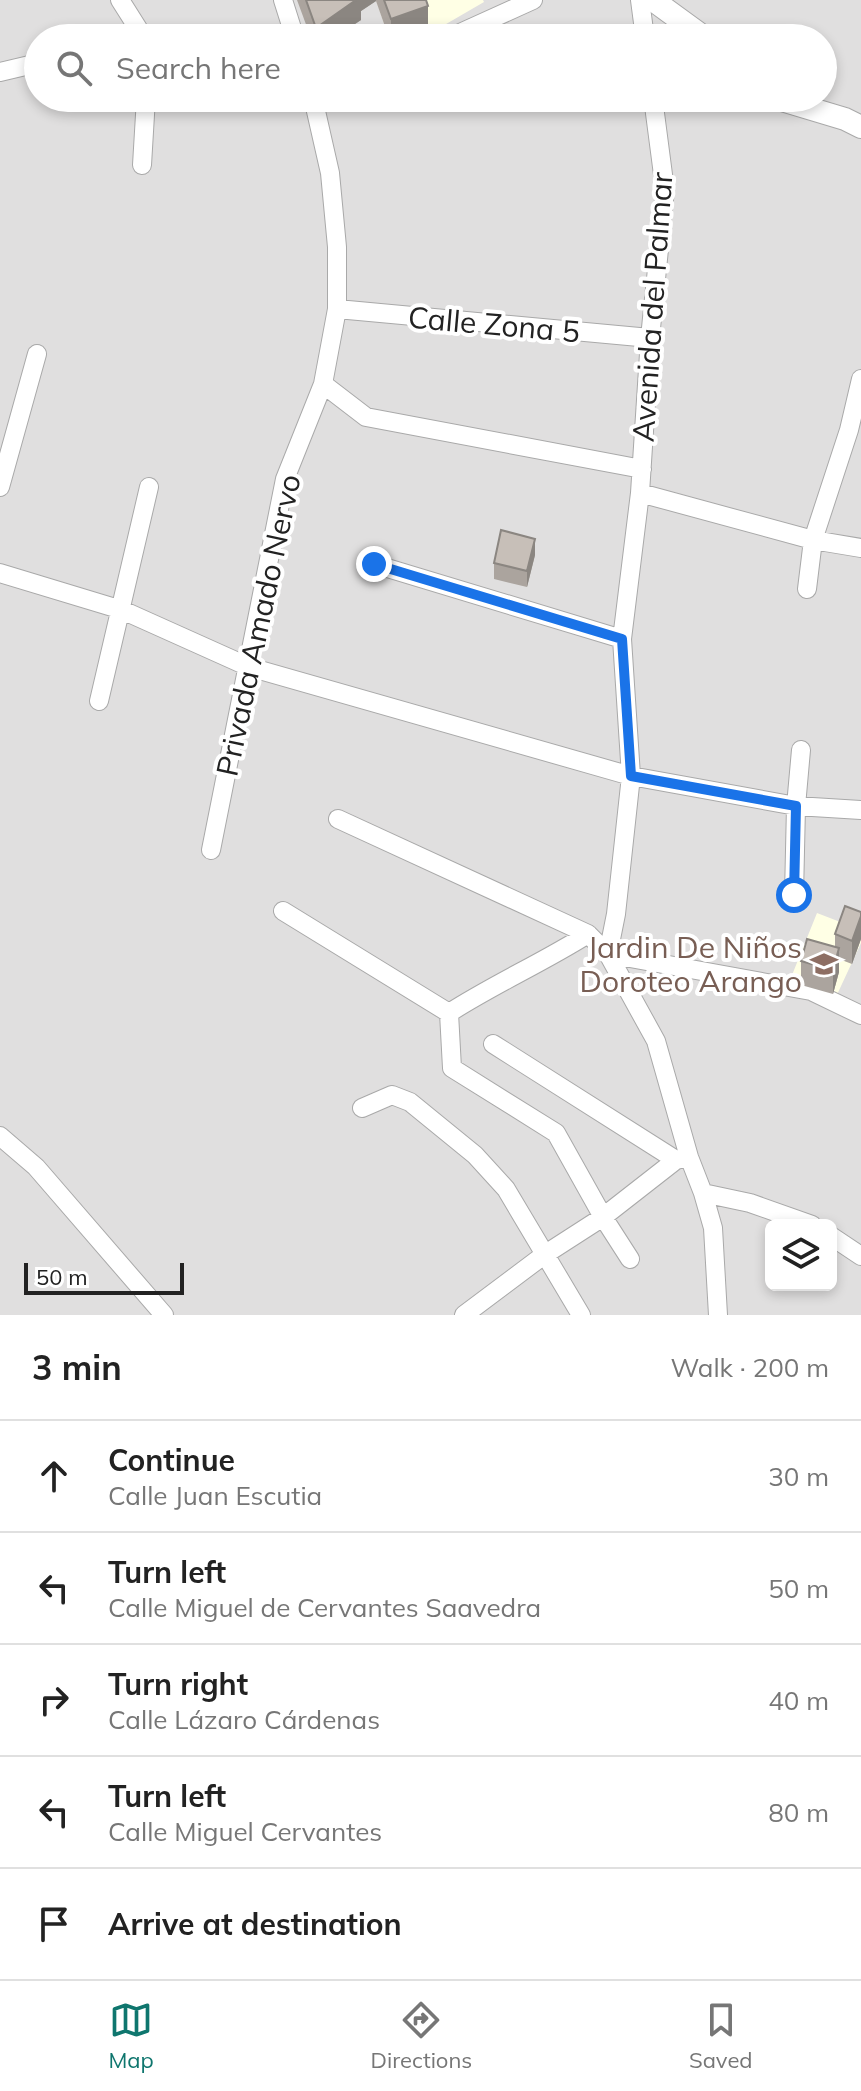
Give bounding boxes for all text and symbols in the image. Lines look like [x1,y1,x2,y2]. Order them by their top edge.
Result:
search box [24,24,837,112]
icon: search [52,46,96,90]
text: Search here [116,49,281,87]
street label: Avenida del Palmar [624,171,680,443]
street label: Calle Zona 5 [406,298,582,350]
street label: Privada Amado Nervo [207,471,309,779]
route end [356,546,392,582]
route start [776,877,812,913]
place label: Jardin De Niños Doroteo Arango [580,928,802,1000]
school or university icon: Jardin De Niños Doroteo Arango [809,949,839,979]
map controls [765,1219,837,1291]
button: layers [765,1219,837,1291]
scale bar [24,1259,184,1295]
text: 50 m [36,1263,87,1291]
text: 3 min [32,1346,122,1389]
text: Walk · 200 m [670,1351,829,1384]
text: Continue [108,1441,235,1479]
icon: ahead [32,1454,76,1498]
text: 30 m [768,1460,829,1493]
text: Calle Juan Escutia [108,1479,322,1512]
text: Turn left [108,1553,226,1591]
icon: left [32,1566,76,1610]
text: 50 m [768,1572,829,1605]
text: Calle Miguel de Cervantes Saavedra [108,1591,541,1624]
text: Turn right [108,1665,248,1703]
icon: right [32,1678,76,1722]
text: 40 m [768,1684,829,1717]
text: Calle Lázaro Cárdenas [108,1703,380,1736]
text: Turn left [108,1777,226,1815]
icon: left [32,1790,76,1834]
text: 80 m [768,1796,829,1829]
text: Calle Miguel Cervantes [108,1815,382,1848]
icon: arrive [32,1902,76,1946]
text: Arrive at destination [108,1905,402,1943]
tab: Map [108,1998,154,2074]
tab: Directions [371,1998,472,2074]
tab: Saved [689,1998,753,2074]

